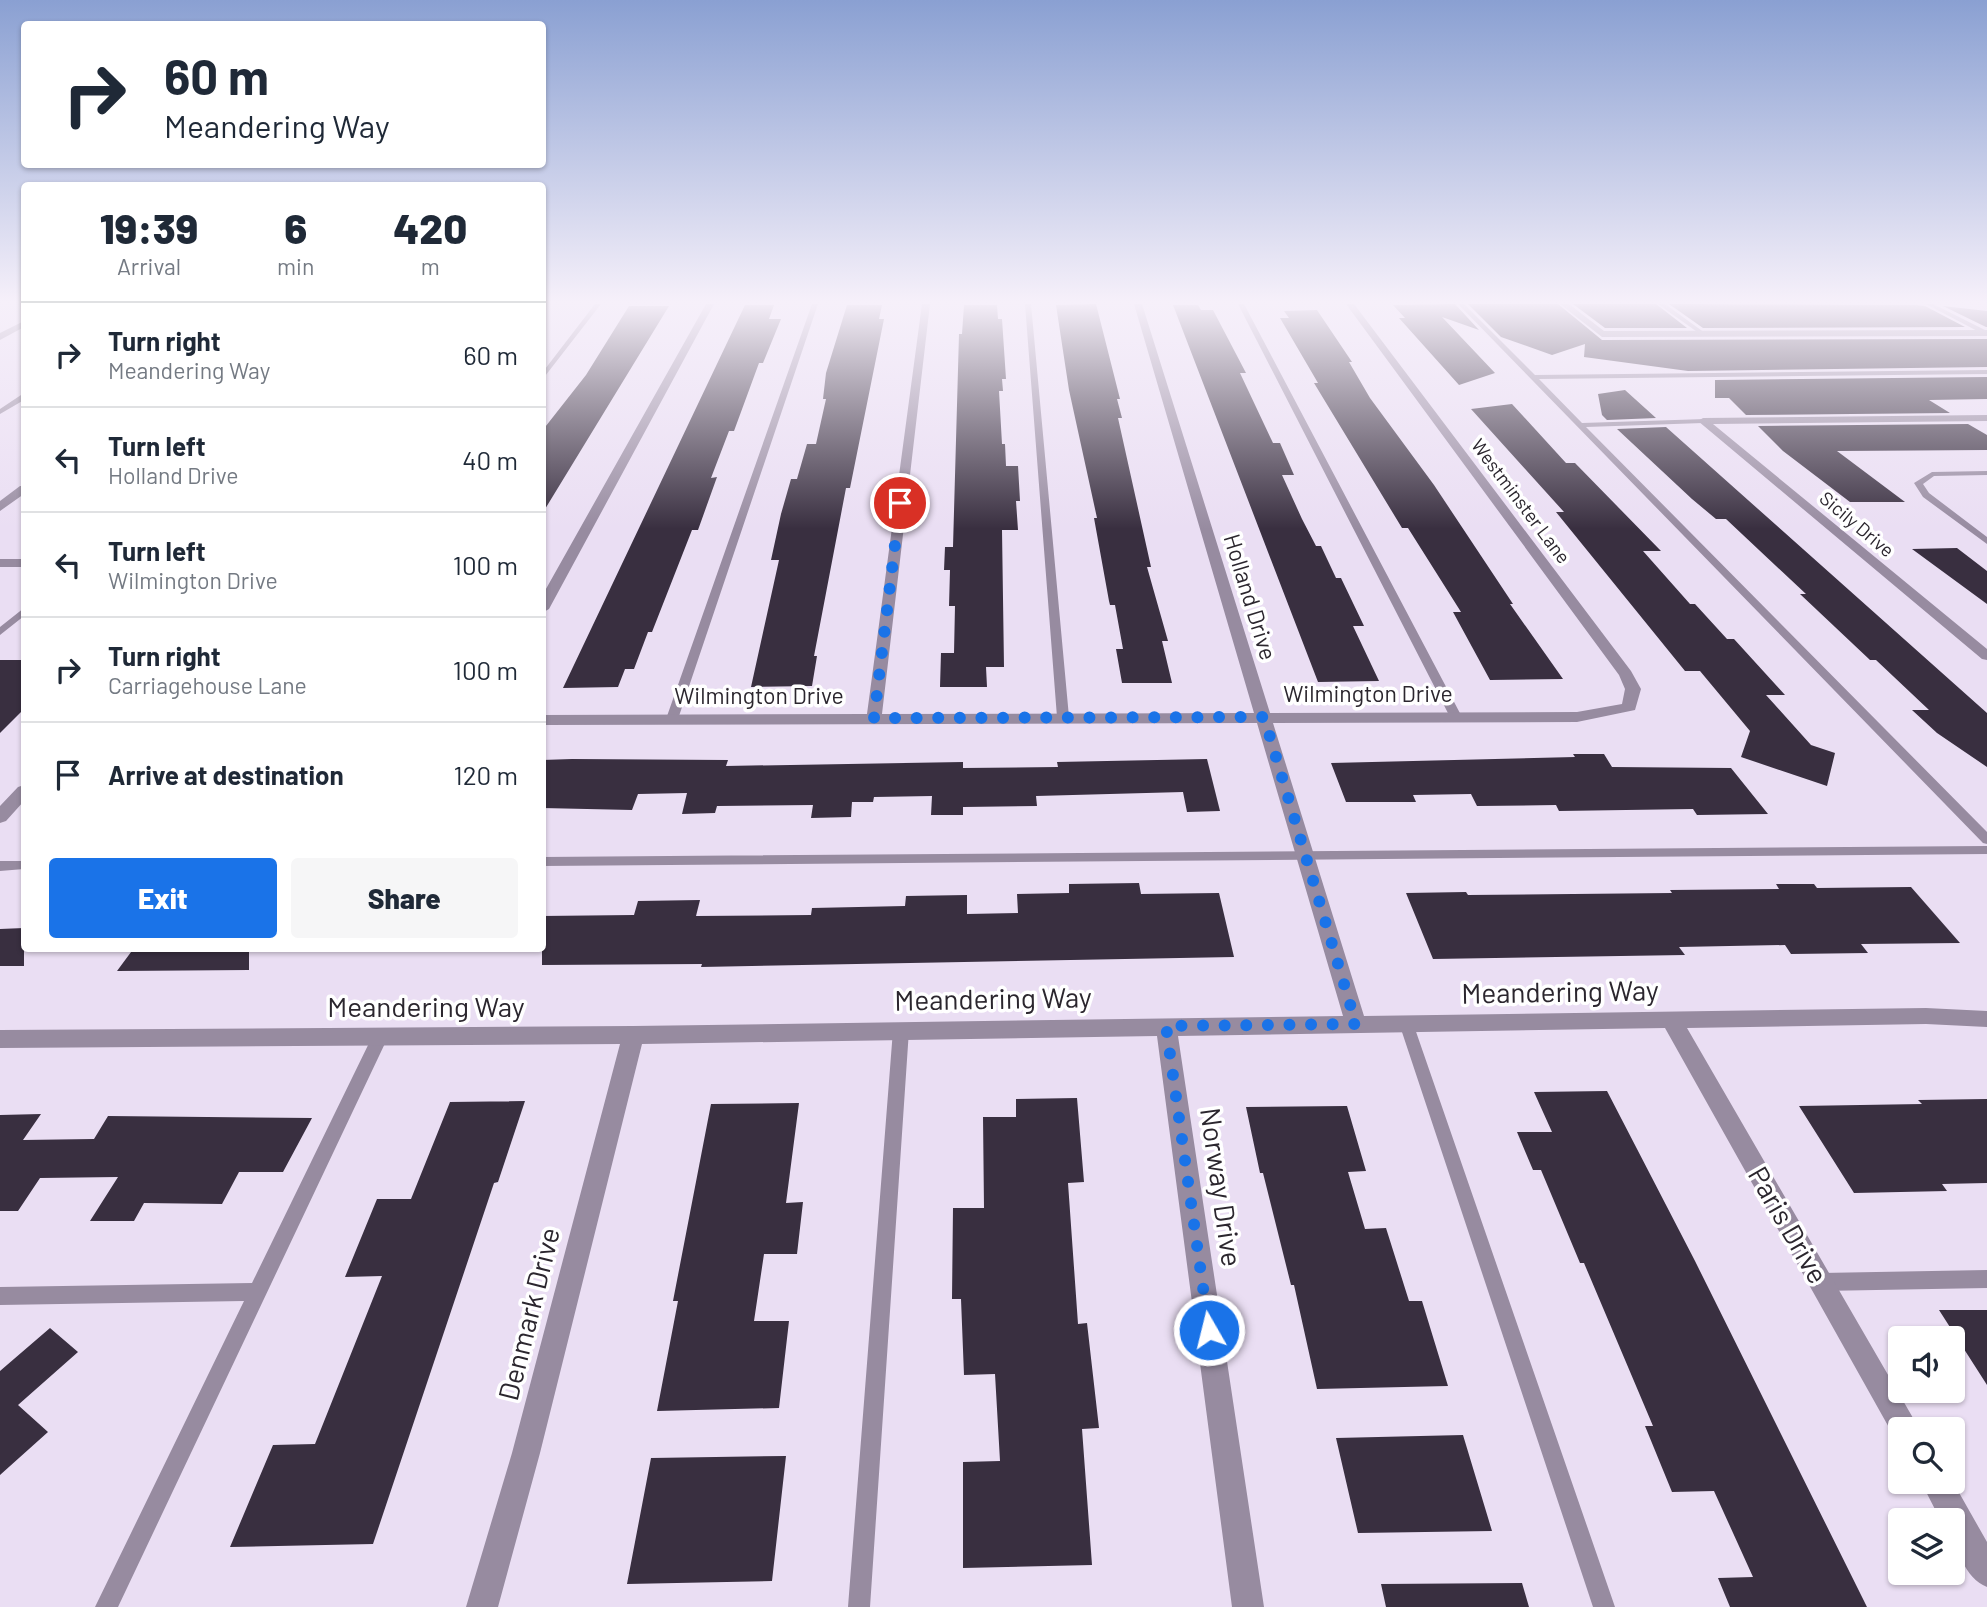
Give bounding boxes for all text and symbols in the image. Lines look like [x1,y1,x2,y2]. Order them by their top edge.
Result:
text: 60 m [164,46,269,105]
icon: right [49,49,140,140]
text: Meandering Way [164,106,390,144]
text: 19:39 [100,202,198,252]
text: 6 [284,202,307,252]
text: 420 [393,202,467,252]
text: Arrival [117,252,181,280]
text: min [277,252,314,280]
text: m [421,252,440,280]
text: Turn right [108,325,221,356]
icon: right [49,336,87,374]
text: 60 m [463,339,518,370]
text: Meandering Way [108,356,270,384]
text: Turn left [108,430,206,461]
street label: Westminster Lane [1467,434,1576,567]
icon: left [49,441,87,479]
text: 40 m [462,444,518,475]
text: Holland Drive [108,461,239,489]
pin [870,473,930,533]
icon: arrive [881,484,919,522]
street label: Sicily Drive [1815,486,1899,561]
street label: Holland Drive [1218,530,1283,663]
text: Turn left [108,535,206,566]
icon: left [49,546,87,584]
text: 100 m [453,549,518,580]
text: Wilmington Drive [108,566,278,594]
text: Turn right [108,640,221,671]
icon: right [49,651,87,689]
text: 100 m [453,654,518,685]
text: Carriagehouse Lane [108,671,307,699]
street label: Wilmington Drive [1283,679,1453,707]
street label: Wilmington Drive [674,681,844,709]
icon: arrive [49,756,87,794]
text: Arrive at destination [108,759,344,790]
text: 120 m [454,759,518,790]
button: Exit [49,858,277,938]
button: Share [291,858,518,938]
street label: Meandering Way [1461,972,1659,1010]
street label: Meandering Way [894,979,1092,1017]
street label: Meandering Way [327,989,525,1023]
street label: Norway Drive [1194,1105,1250,1268]
street label: Paris Drive [1742,1160,1836,1289]
street label: Denmark Drive [490,1224,566,1404]
position arrow [1172,1293,1246,1367]
map controls [1888,1326,1965,1585]
button: sound [1888,1326,1965,1403]
button: search [1888,1417,1965,1494]
button: layers [1888,1508,1965,1585]

